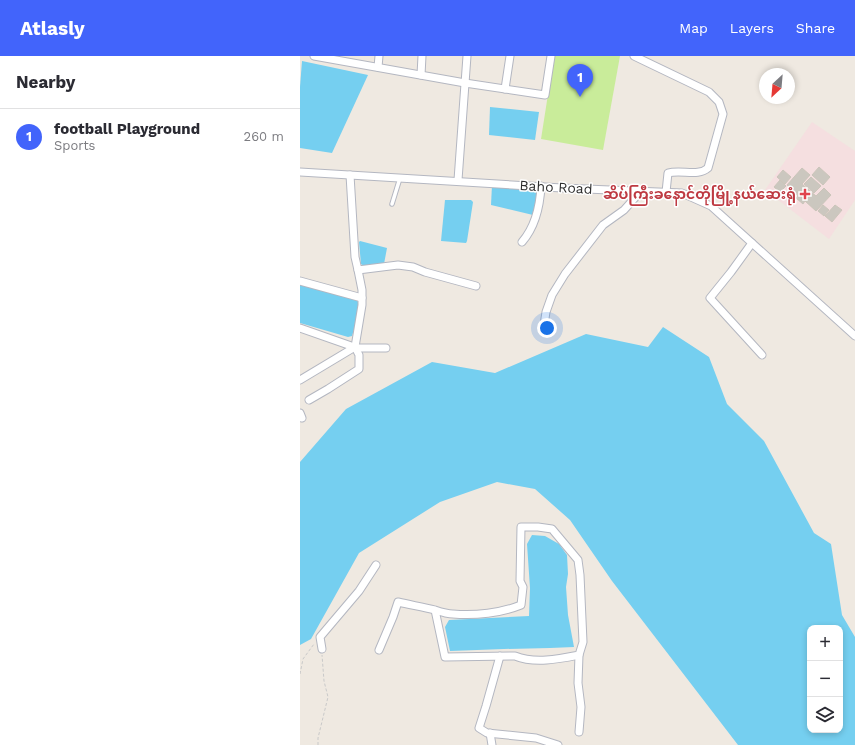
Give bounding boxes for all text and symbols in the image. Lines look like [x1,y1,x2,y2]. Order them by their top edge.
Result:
text: Atlasly [20,17,85,40]
text: Map [679,20,708,36]
text: Layers [730,20,774,36]
text: Share [796,20,835,36]
pin: 1 [567,64,593,97]
north arrow [759,68,795,104]
text: Nearby [16,72,75,92]
text: football Playground [54,120,200,138]
text: 1 [26,129,32,144]
text: 260 m [244,129,284,144]
text: Sports [54,138,95,153]
street label: Baho Road [519,177,593,197]
place label: ဆိပ်ကြီးခနောင်တိုမြို့နယ်ဆေးရုံ [603,184,796,206]
marker: ဆိပ်ကြီးခနောင်တိုမြို့နယ်ဆေးရုံ [799,188,811,200]
your location [537,318,557,338]
map controls [807,625,843,733]
button: + [807,625,843,661]
button: − [807,661,843,697]
button: layers [807,697,843,733]

